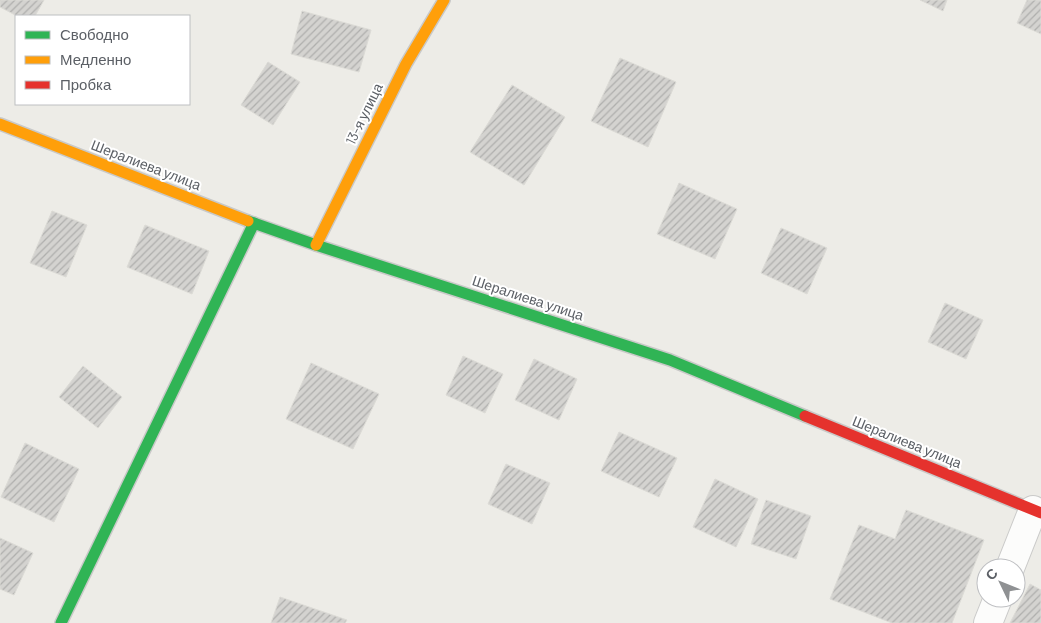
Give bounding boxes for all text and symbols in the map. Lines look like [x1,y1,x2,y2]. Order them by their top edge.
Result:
legend [15,15,190,105]
text: Свободно [60,25,129,43]
text: Медленно [60,50,131,68]
text: Пробка [60,75,112,93]
street label: 13-я улица [341,80,386,147]
street label: Шералиева улица [89,136,204,193]
street label: Шералиева улица [470,271,586,324]
street label: Шералиева улица [850,412,964,471]
north arrow [976,558,1026,608]
text: С [981,564,1001,583]

